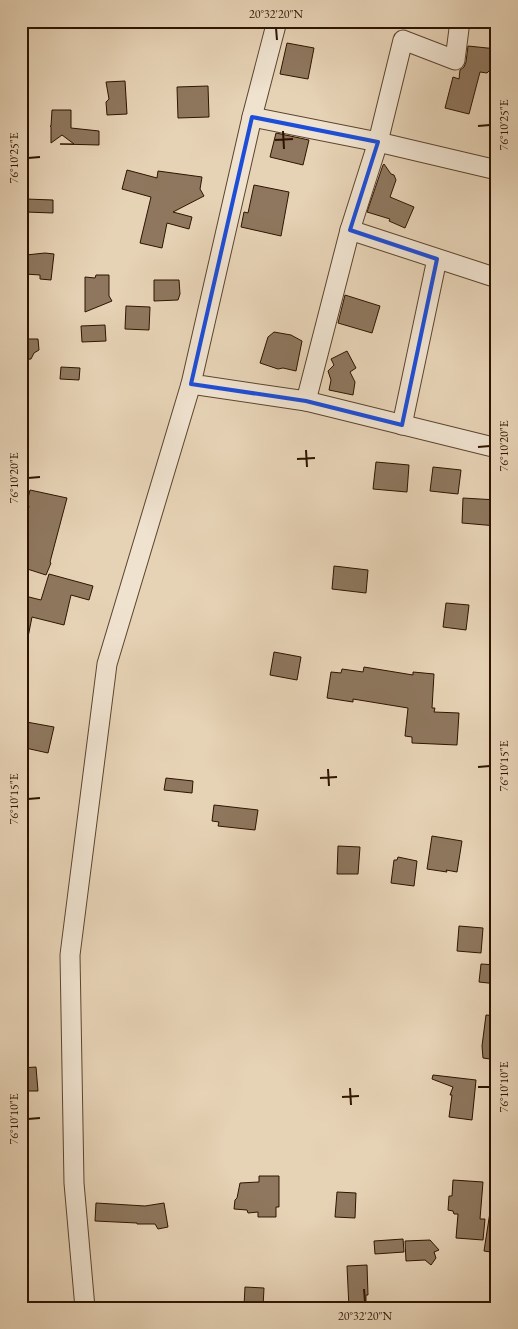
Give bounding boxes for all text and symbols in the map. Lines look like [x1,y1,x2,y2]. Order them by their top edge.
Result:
text: 20°32'20"N [249,6,303,22]
text: 76°10'25"E [496,99,512,151]
text: 76°10'25"E [6,132,22,184]
text: 76°10'20"E [496,420,512,472]
text: 76°10'20"E [6,452,22,504]
text: 76°10'15"E [496,740,512,792]
text: 76°10'15"E [6,773,22,825]
text: 76°10'10"E [496,1061,512,1113]
text: 76°10'10"E [6,1093,22,1145]
text: 20°32'20"N [338,1308,392,1324]

